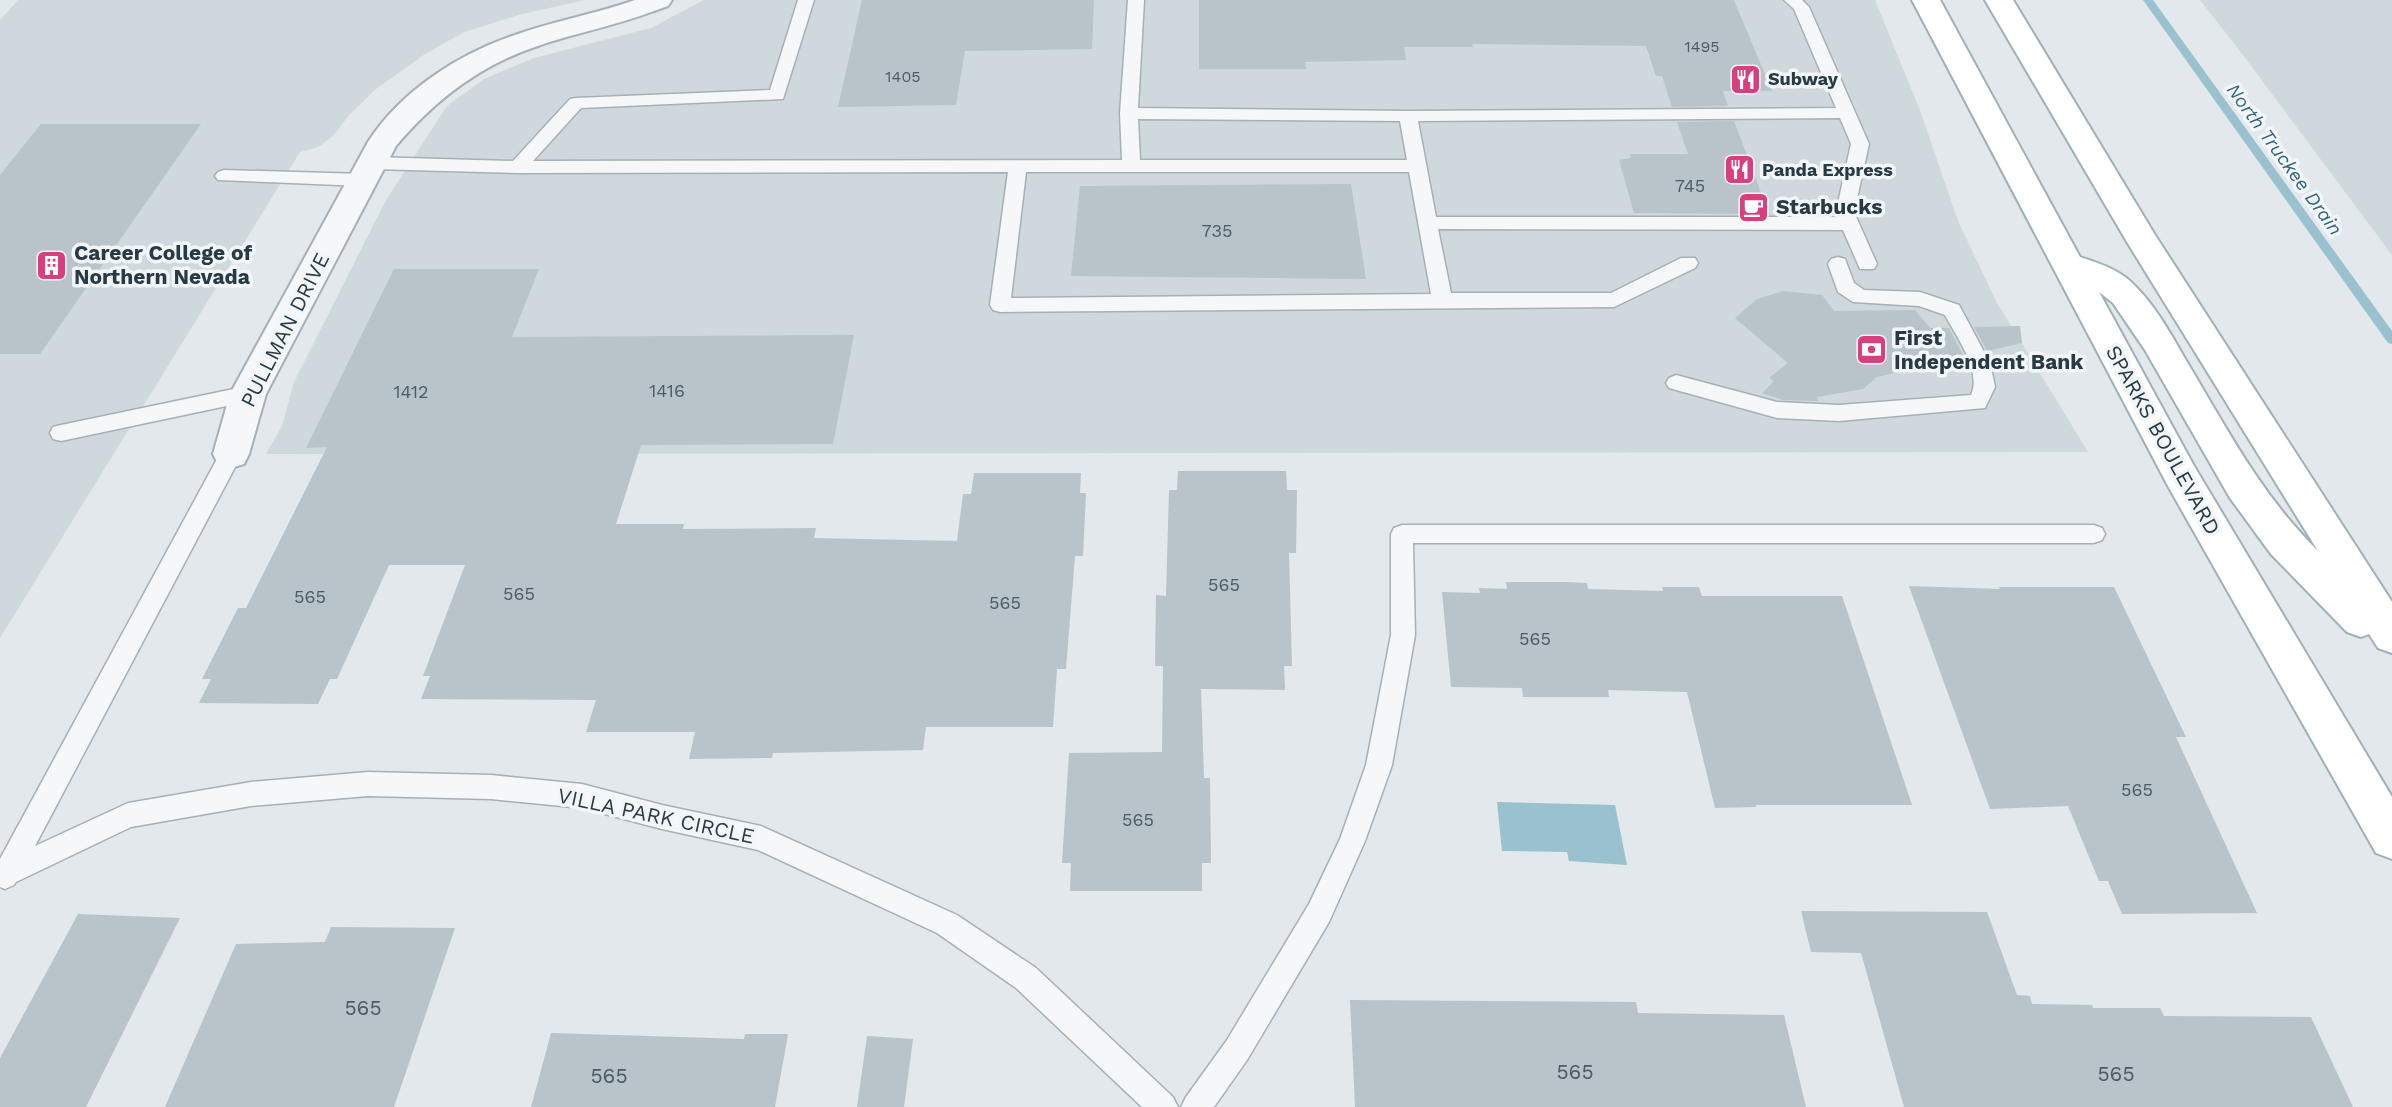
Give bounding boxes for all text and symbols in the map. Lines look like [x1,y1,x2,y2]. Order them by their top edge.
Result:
house number: 1495 [1684,37,1720,56]
restaurant icon: Subway [1728,62,1762,96]
house number: 1405 [885,67,921,86]
place label: Subway [1768,68,1839,89]
water label: North Truckee Drain [2222,79,2347,240]
restaurant icon: Panda Express [1722,153,1756,187]
place label: Panda Express [1762,159,1893,180]
house number: 745 [1675,175,1705,196]
cafe icon: Starbucks [1736,190,1770,224]
place label: Starbucks [1776,194,1882,219]
house number: 735 [1201,220,1233,241]
place label: Career College of Northern Nevada [74,240,253,289]
building icon: Career College of Northern Nevada [34,248,68,282]
street label: PULLMAN DRIVE [235,249,334,411]
place label: First Independent Bank [1894,325,2084,374]
bank icon: First Independent Bank [1854,333,1888,367]
street label: SPARKS BOULEVARD [2101,341,2226,539]
house number: 1416 [649,380,685,401]
house number: 1412 [393,381,429,402]
house number: 565 [1208,574,1240,595]
house number: 565 [503,583,535,604]
house number: 565 [294,586,326,607]
house number: 565 [989,592,1021,613]
house number: 565 [1519,628,1551,649]
house number: 565 [2121,779,2153,800]
street label: VILLA PARK CIRCLE [556,782,757,849]
house number: 565 [1122,809,1154,830]
house number: 565 [344,995,382,1020]
house number: 565 [1556,1059,1594,1084]
house number: 565 [2097,1061,2135,1086]
house number: 565 [590,1063,628,1088]

